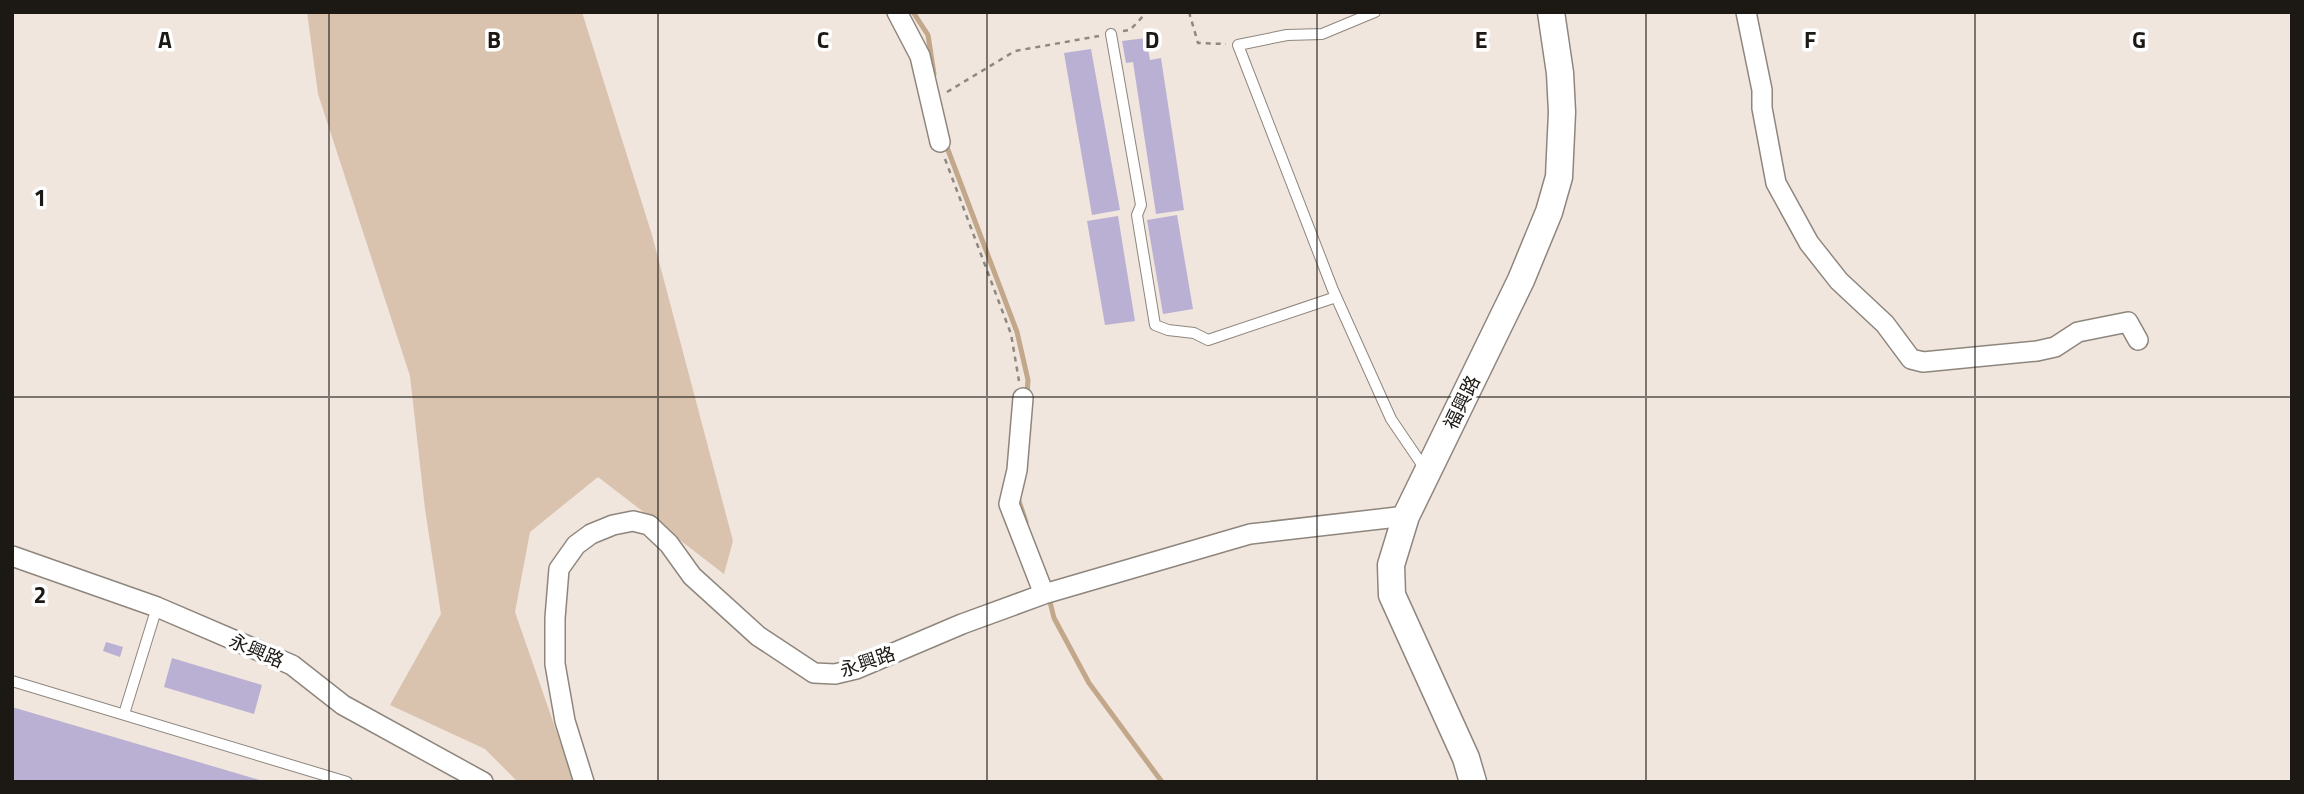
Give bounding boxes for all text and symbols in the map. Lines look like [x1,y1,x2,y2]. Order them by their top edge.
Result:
text: A [158,22,172,57]
text: B [487,22,501,57]
text: C [817,22,829,57]
text: D [1145,22,1159,57]
text: E [1475,22,1487,57]
text: F [1804,22,1816,57]
text: G [2132,22,2146,57]
text: 1 [34,180,46,215]
street label: 福興路 [1435,370,1487,434]
text: 2 [34,577,46,612]
street label: 永興路 [225,626,289,674]
street label: 永興路 [835,638,899,684]

